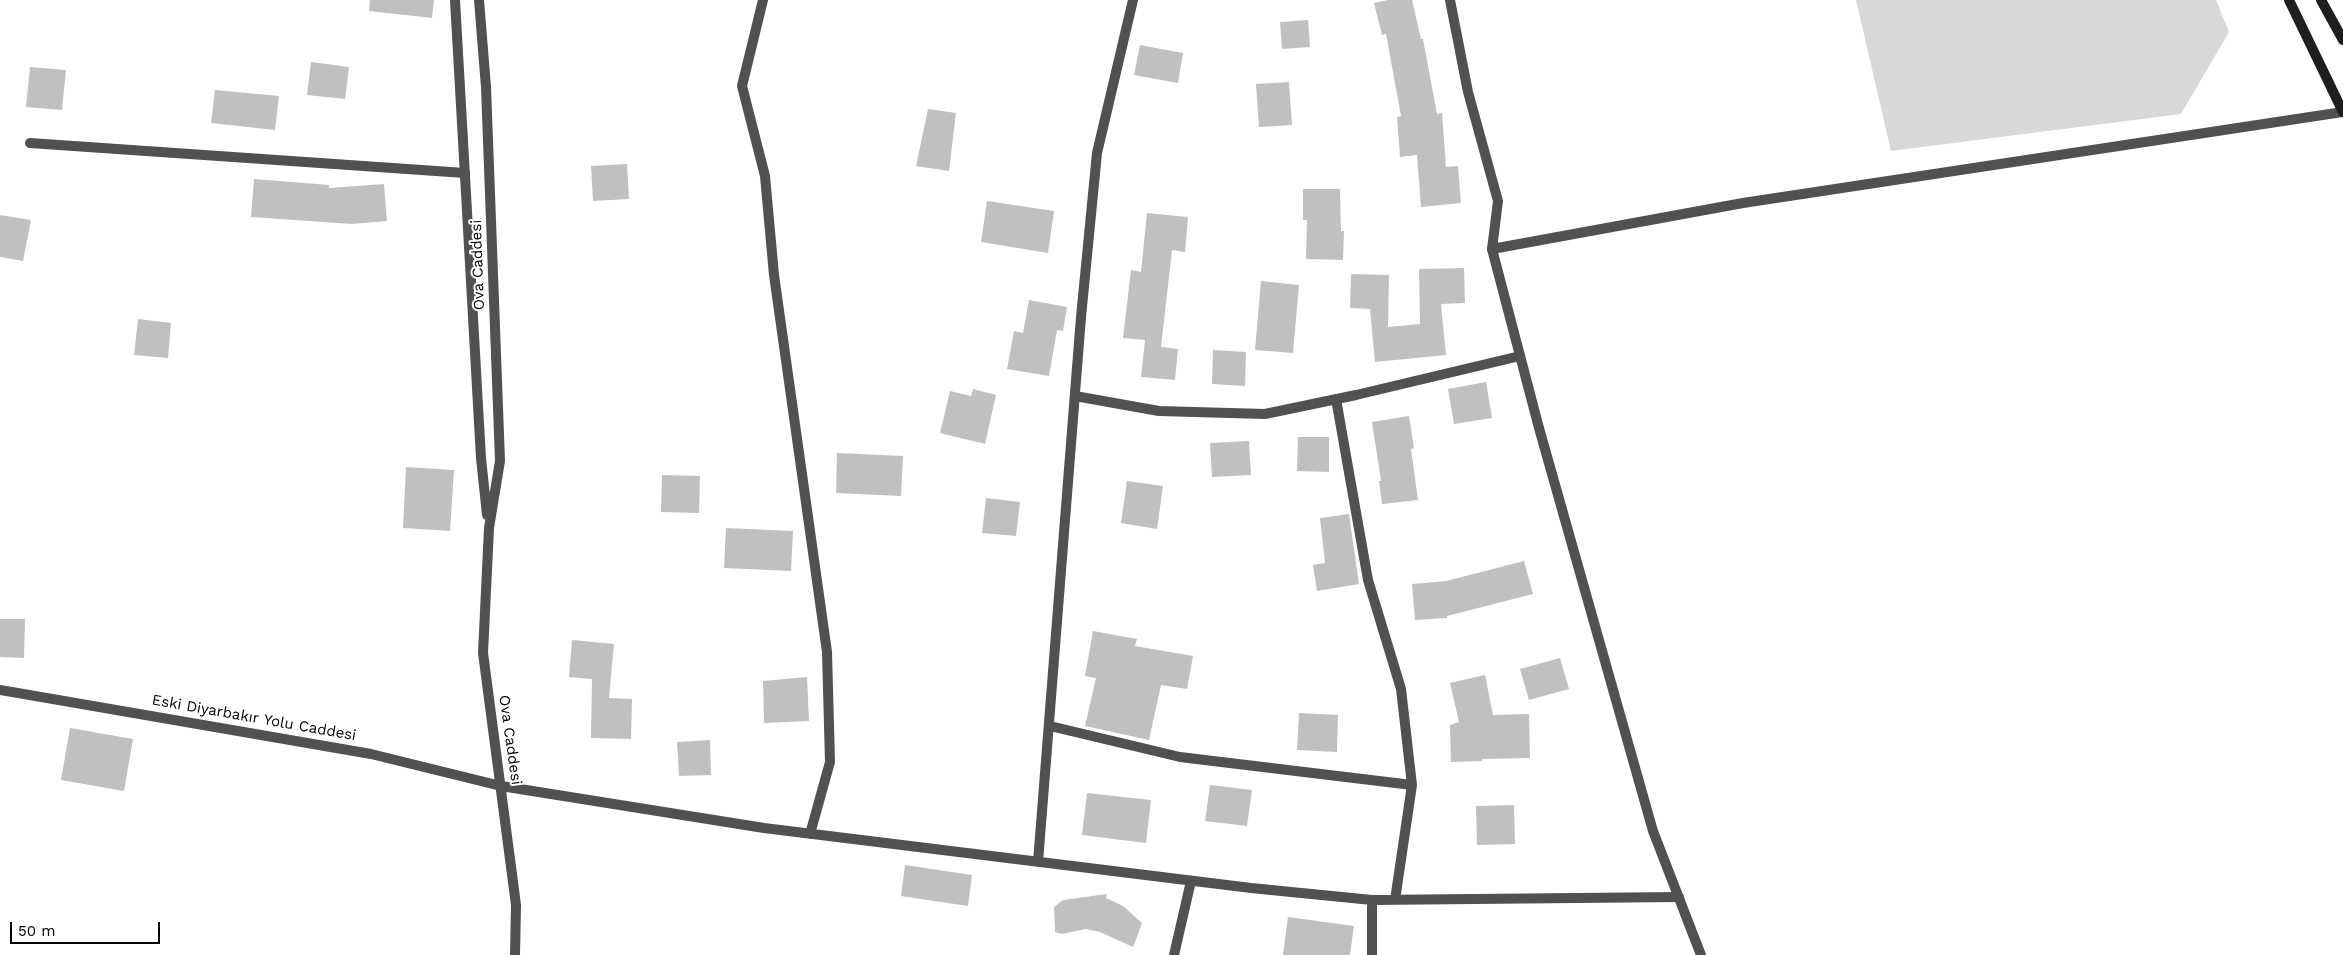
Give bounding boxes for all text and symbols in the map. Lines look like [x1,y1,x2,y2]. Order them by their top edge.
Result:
street label: Ova Caddesi [467,219,489,311]
street label: Eski Diyarbakır Yolu Caddesi [150,691,358,745]
street label: Ova Caddesi [495,694,525,786]
scale bar [12,912,162,944]
text: 50 m [18,922,55,940]

